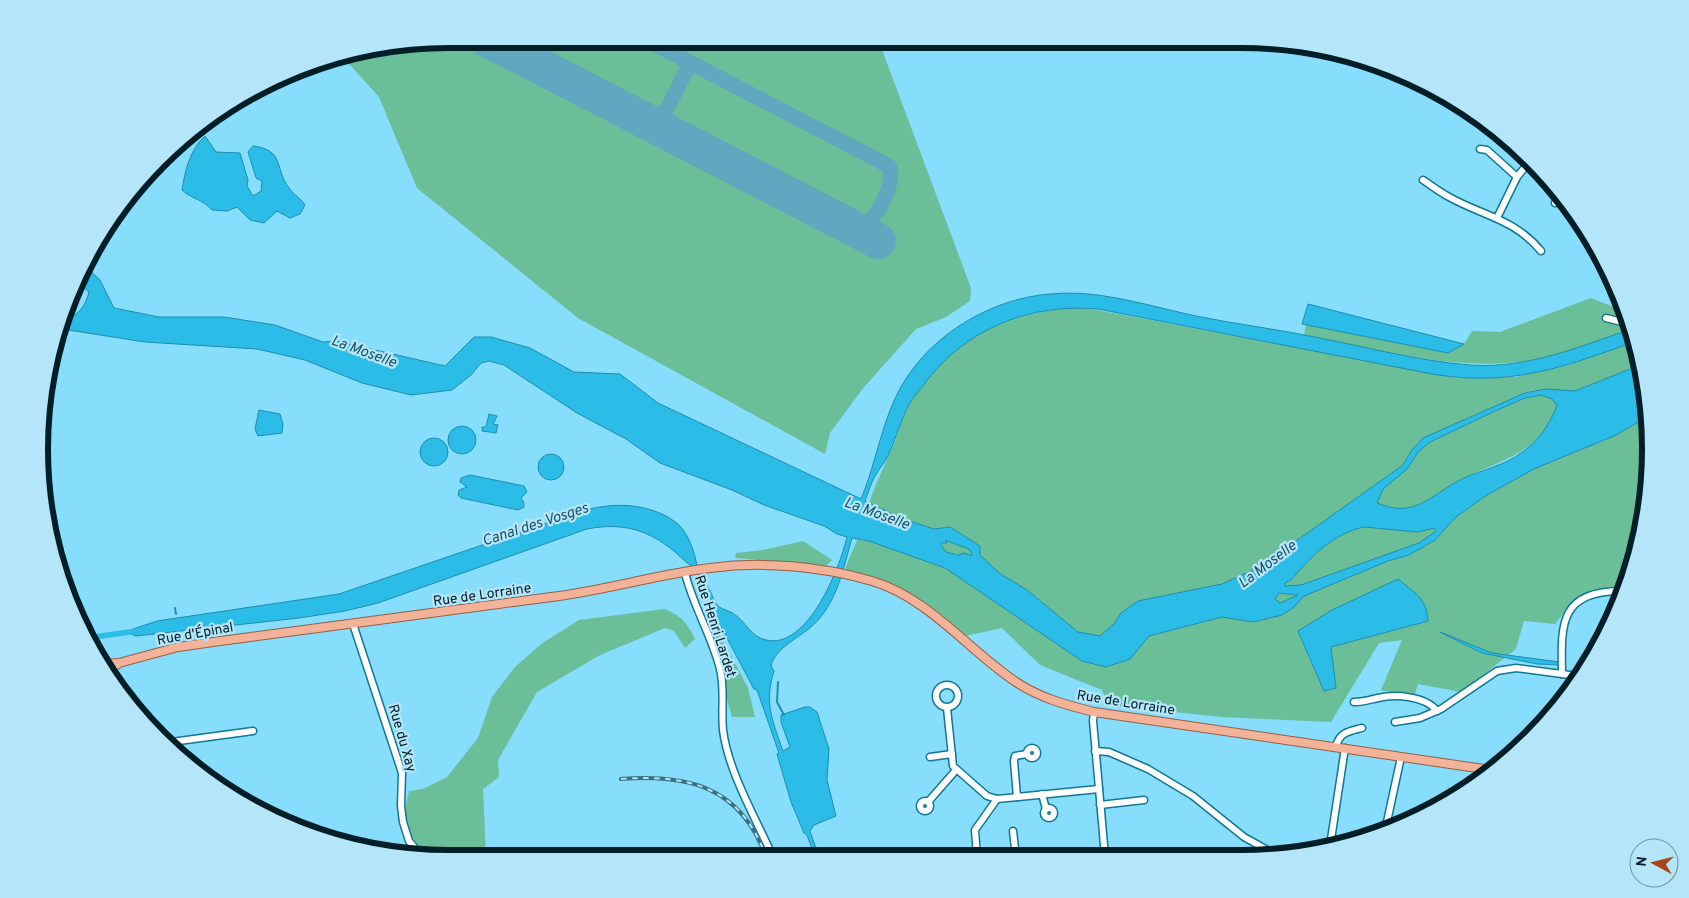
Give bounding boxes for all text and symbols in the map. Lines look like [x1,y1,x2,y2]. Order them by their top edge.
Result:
water label: La Moselle [328,332,399,373]
water label: La Moselle [841,494,912,535]
water label: Canal des Vosges [480,499,591,552]
water label: La Moselle [1235,537,1301,593]
street label: Rue Henri Lardet [690,573,739,680]
street label: Rue de Lorraine [432,580,532,611]
street label: Rue d'Épinal [156,618,235,650]
street label: Rue de Lorraine [1076,687,1176,720]
street label: Rue du Xay [384,703,419,774]
north arrow [1629,838,1679,888]
text: N [1634,856,1652,868]

